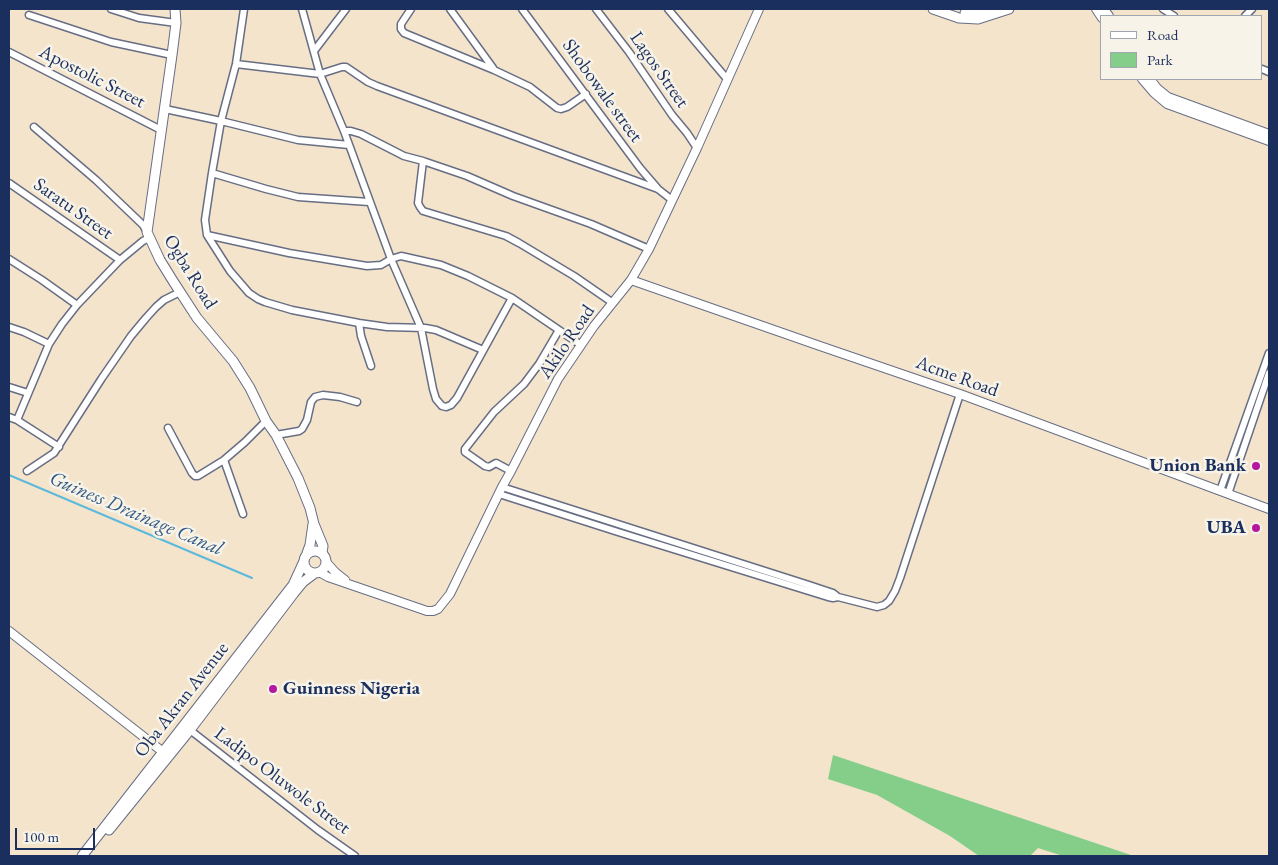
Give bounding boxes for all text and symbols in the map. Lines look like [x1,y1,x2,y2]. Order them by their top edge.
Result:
legend [1100,15,1263,80]
text: Road [1147,25,1178,44]
street label: Lagos Street [624,27,694,113]
street label: Shobowale street [557,35,647,147]
street label: Apostolic Street [35,40,149,114]
text: Park [1147,50,1173,69]
street label: Saratu Street [29,173,117,245]
street label: Ogba Road [158,231,222,313]
street label: Akilo Road [534,301,600,383]
street label: Acme Road [913,352,1001,402]
place label: Union Bank [1150,455,1246,477]
marker: Union Bank [1250,460,1262,472]
water label: Guiness Drainage Canal [46,467,226,561]
place label: UBA [1207,517,1246,539]
marker: UBA [1250,522,1262,534]
street label: Oba Akran Avenue [130,638,234,762]
place label: Guinness Nigeria [283,678,420,700]
marker: Guinness Nigeria [267,683,279,695]
street label: Ladipo Oluwole Street [210,722,354,840]
scale bar [18,818,98,850]
text: 100 m [23,827,59,846]

